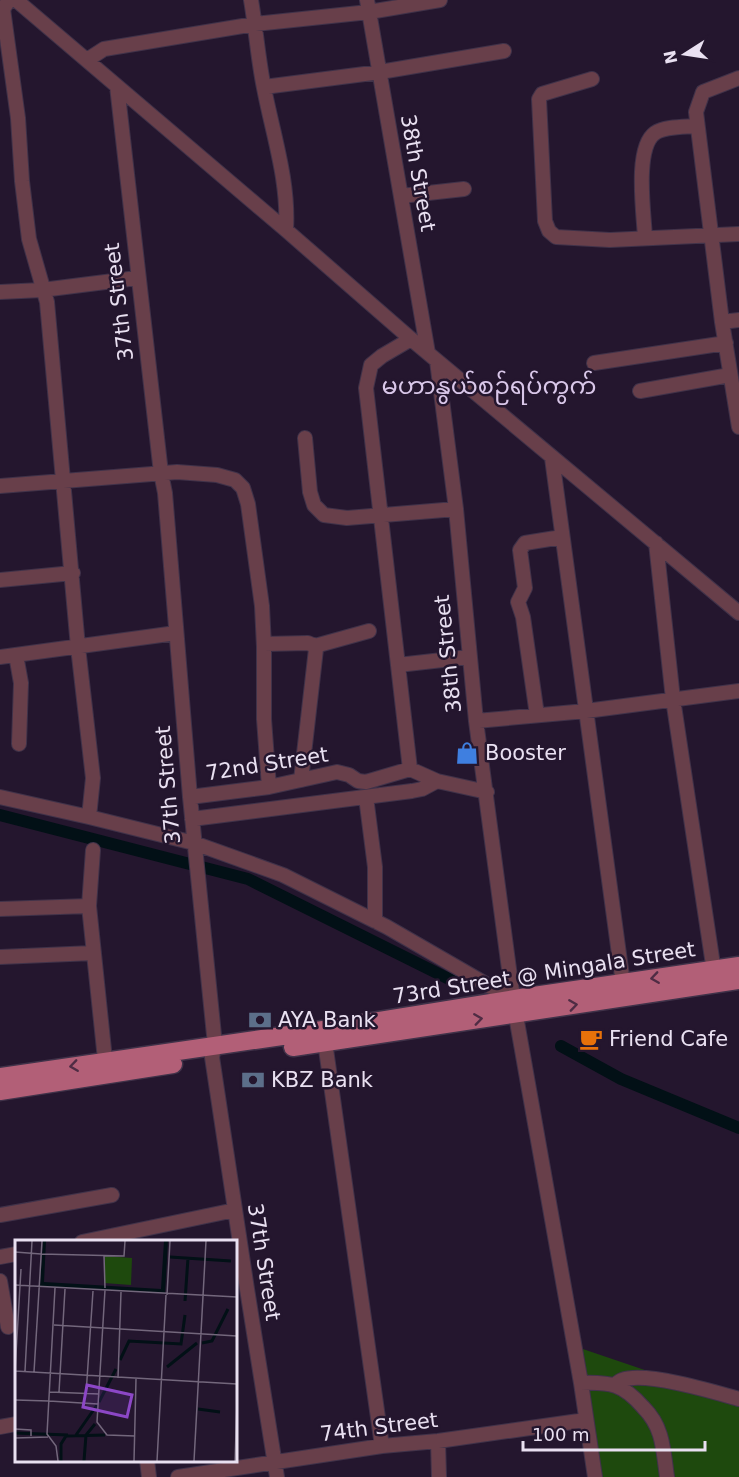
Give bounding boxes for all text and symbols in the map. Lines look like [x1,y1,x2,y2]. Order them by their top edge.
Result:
north arrow [655,24,715,84]
text: N [660,48,682,66]
street label: 38th Street [396,112,440,234]
street label: 37th Street [100,242,138,362]
district label: မဟာနွယ်စဉ်ရပ်ကွက် [381,370,597,405]
street label: 38th Street [430,594,466,714]
street label: 37th Street [151,725,185,845]
shop icon: Booster [454,740,480,766]
place label: Booster [485,741,566,765]
street label: 72nd Street [204,742,330,786]
street label: 73rd Street @ Mingala Street [391,937,697,1009]
one-way arrow [650,971,659,983]
one-way arrow [569,999,578,1011]
bank icon: AYA Bank [247,1007,273,1033]
place label: AYA Bank [278,1008,377,1032]
one-way arrow [474,1013,483,1025]
cafe icon: Friend Cafe [578,1026,604,1052]
place label: Friend Cafe [609,1027,728,1051]
one-way arrow [70,1060,79,1072]
bank icon: KBZ Bank [240,1067,266,1093]
place label: KBZ Bank [271,1068,374,1092]
street label: 37th Street [243,1201,285,1323]
inset map [15,1240,237,1462]
street label: 74th Street [319,1408,439,1446]
scale bar [523,1414,704,1452]
text: 100 m [532,1424,590,1445]

